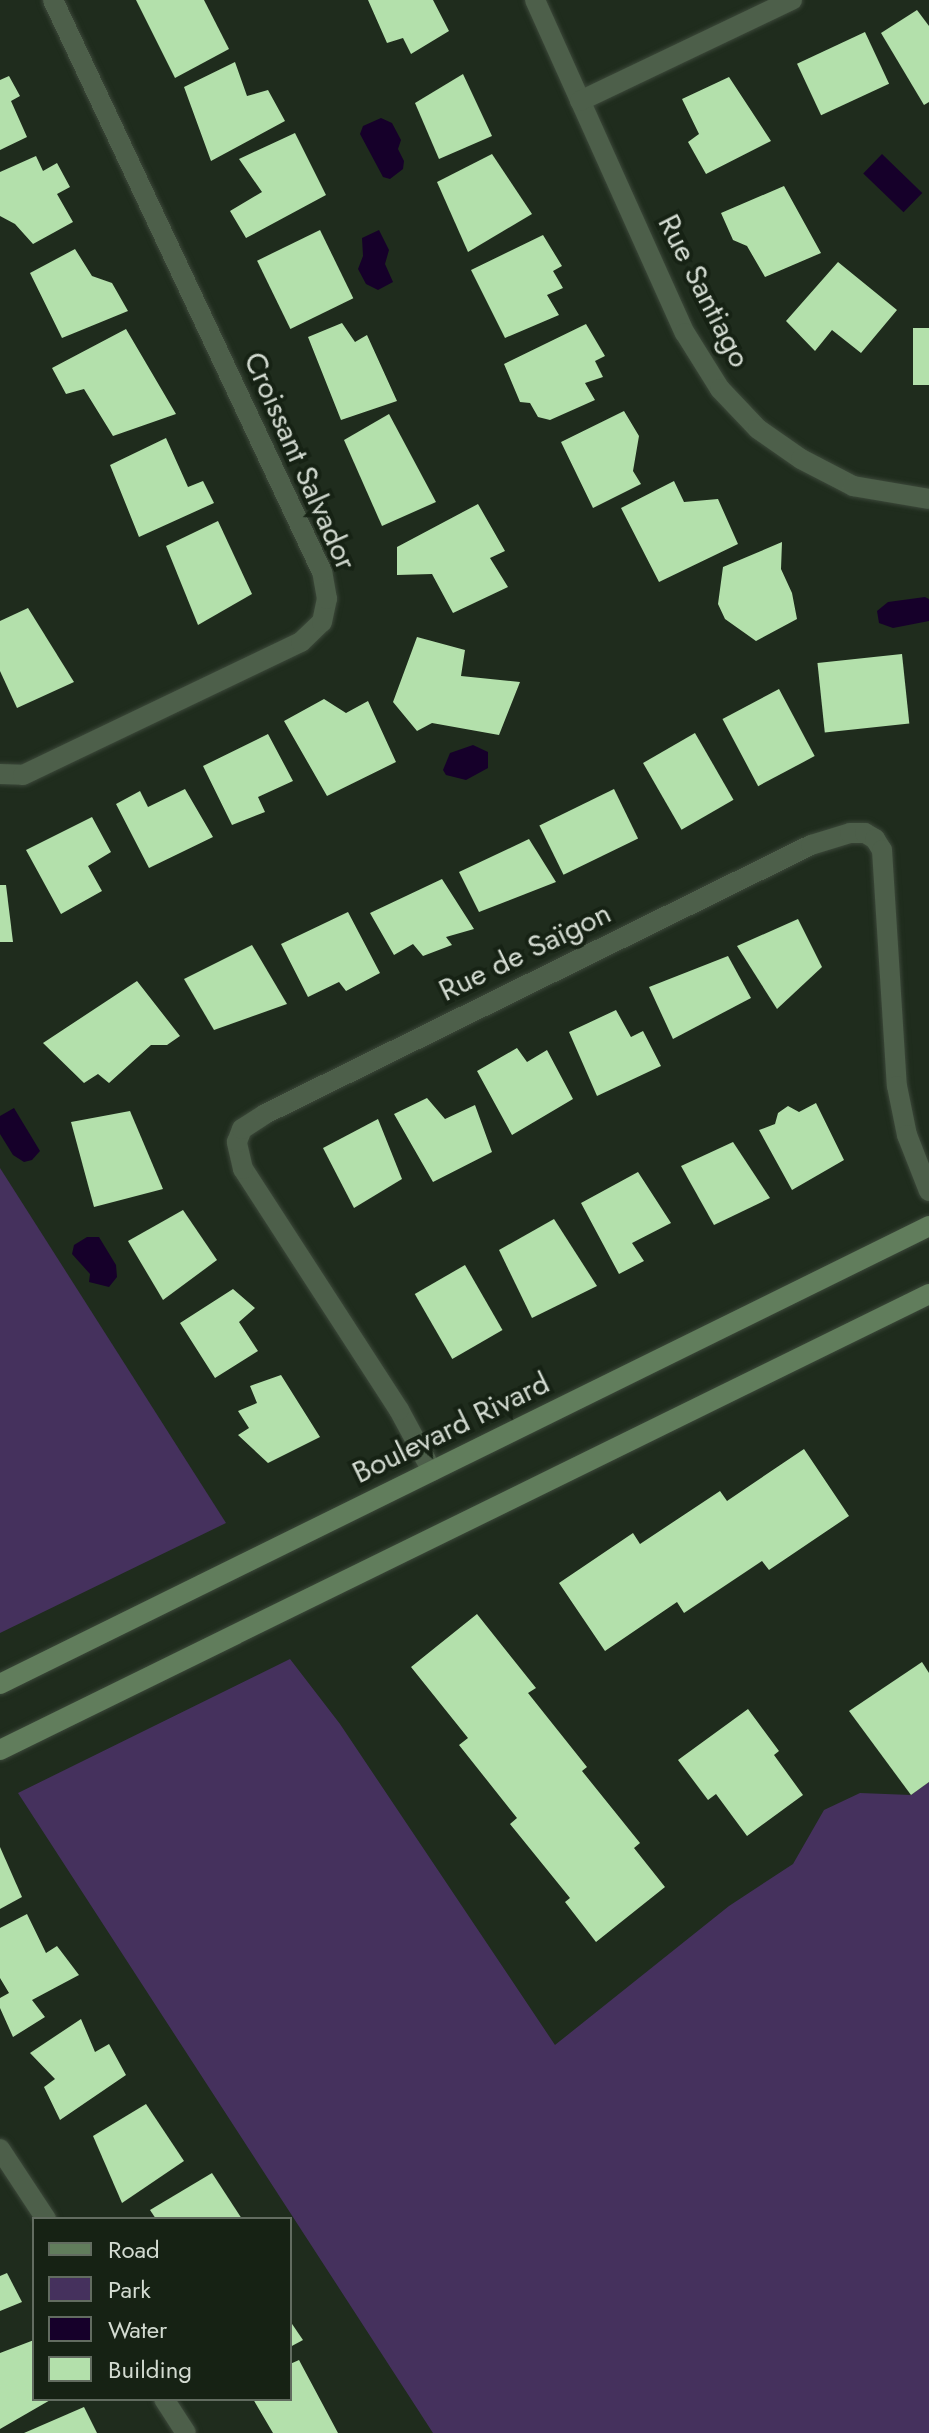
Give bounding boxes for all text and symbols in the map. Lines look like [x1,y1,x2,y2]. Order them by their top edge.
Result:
street label: Rue Santiago [650,209,758,373]
street label: Croissant Salvador [236,347,364,575]
street label: Rue de Saïgon [433,895,617,1009]
street label: Boulevard Rivard [347,1365,555,1491]
legend [32,2217,292,2401]
text: Road [108,2232,160,2267]
text: Park [108,2272,151,2307]
text: Water [108,2312,167,2347]
text: Building [108,2352,192,2387]

